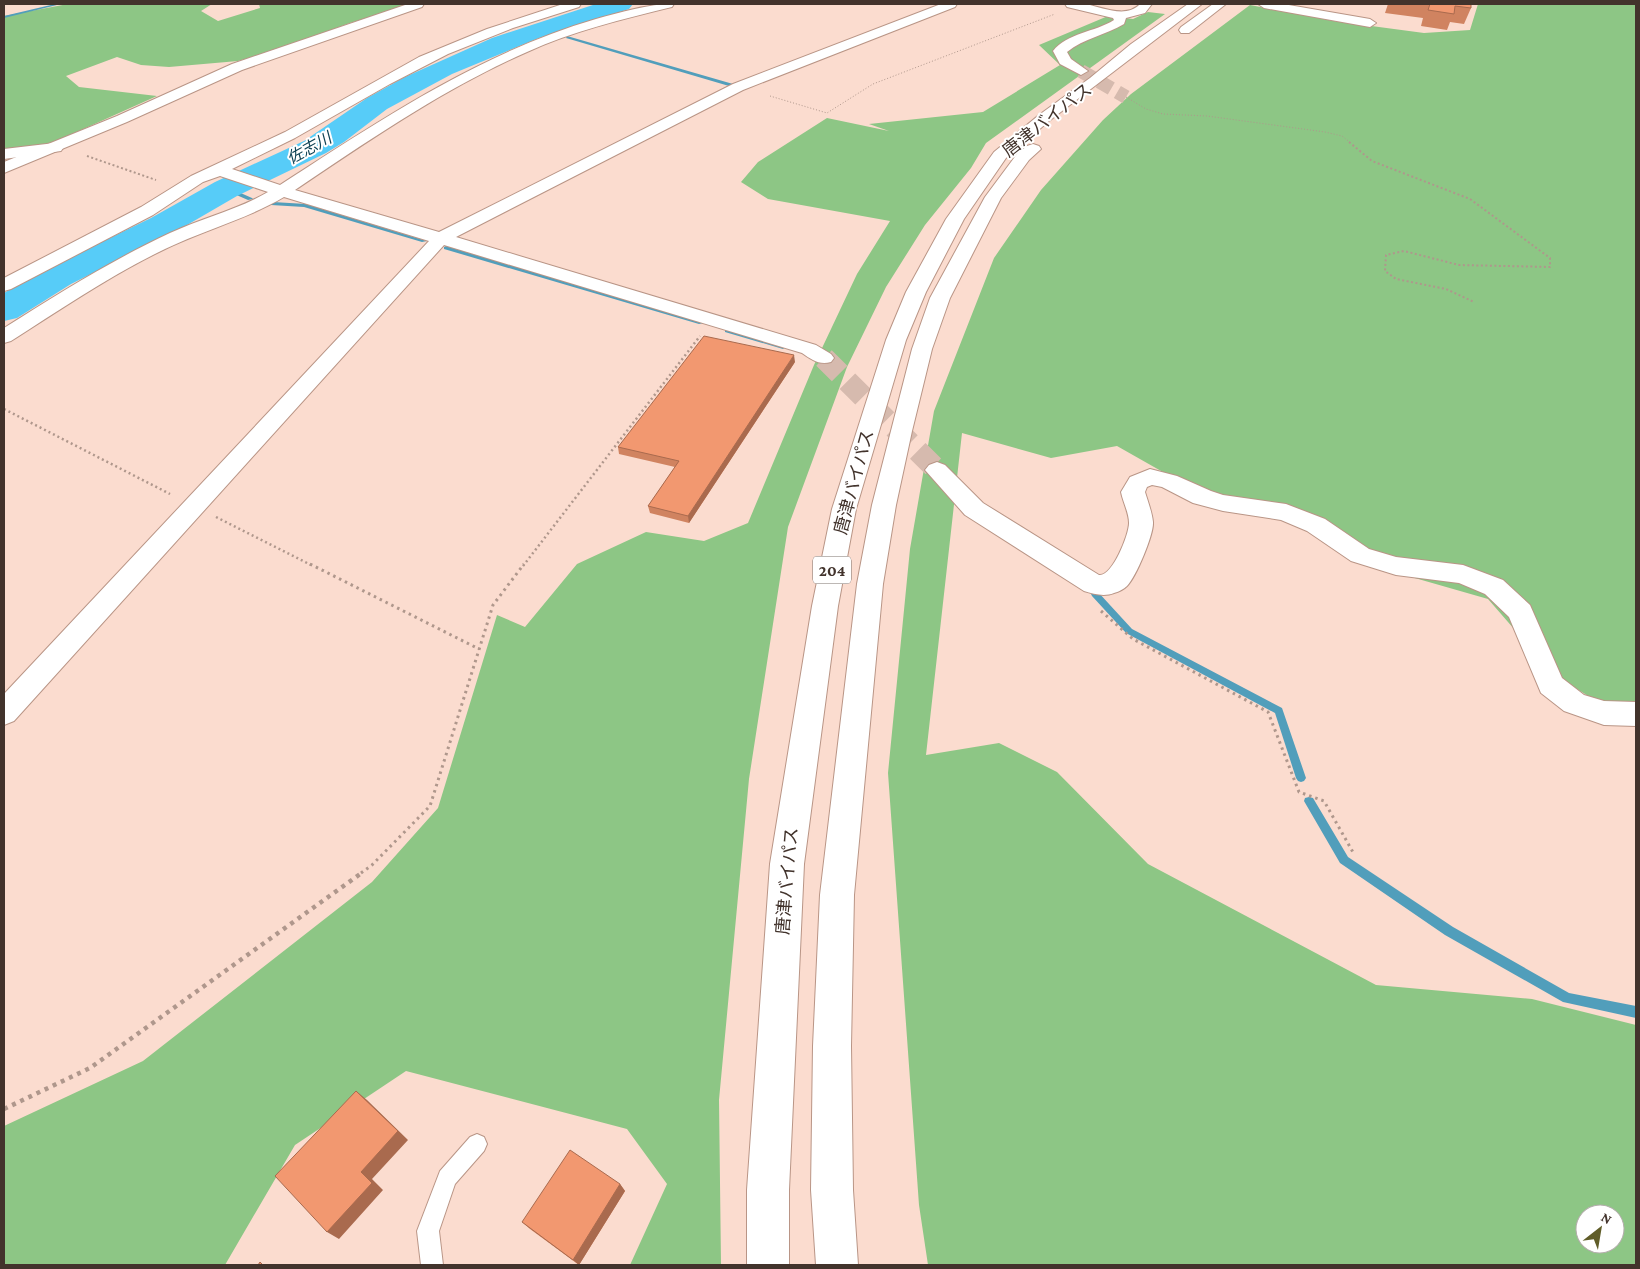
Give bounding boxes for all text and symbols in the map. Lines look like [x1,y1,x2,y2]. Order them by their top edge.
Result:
street label: 唐津バイパス [998,79,1096,161]
water label: 佐志川 [284,128,336,167]
street label: 唐津バイパス [830,427,878,537]
road number: 204 [813,556,851,584]
street label: 唐津バイパス [772,827,802,935]
north arrow [1575,1204,1625,1254]
text: N [1598,1209,1615,1227]

